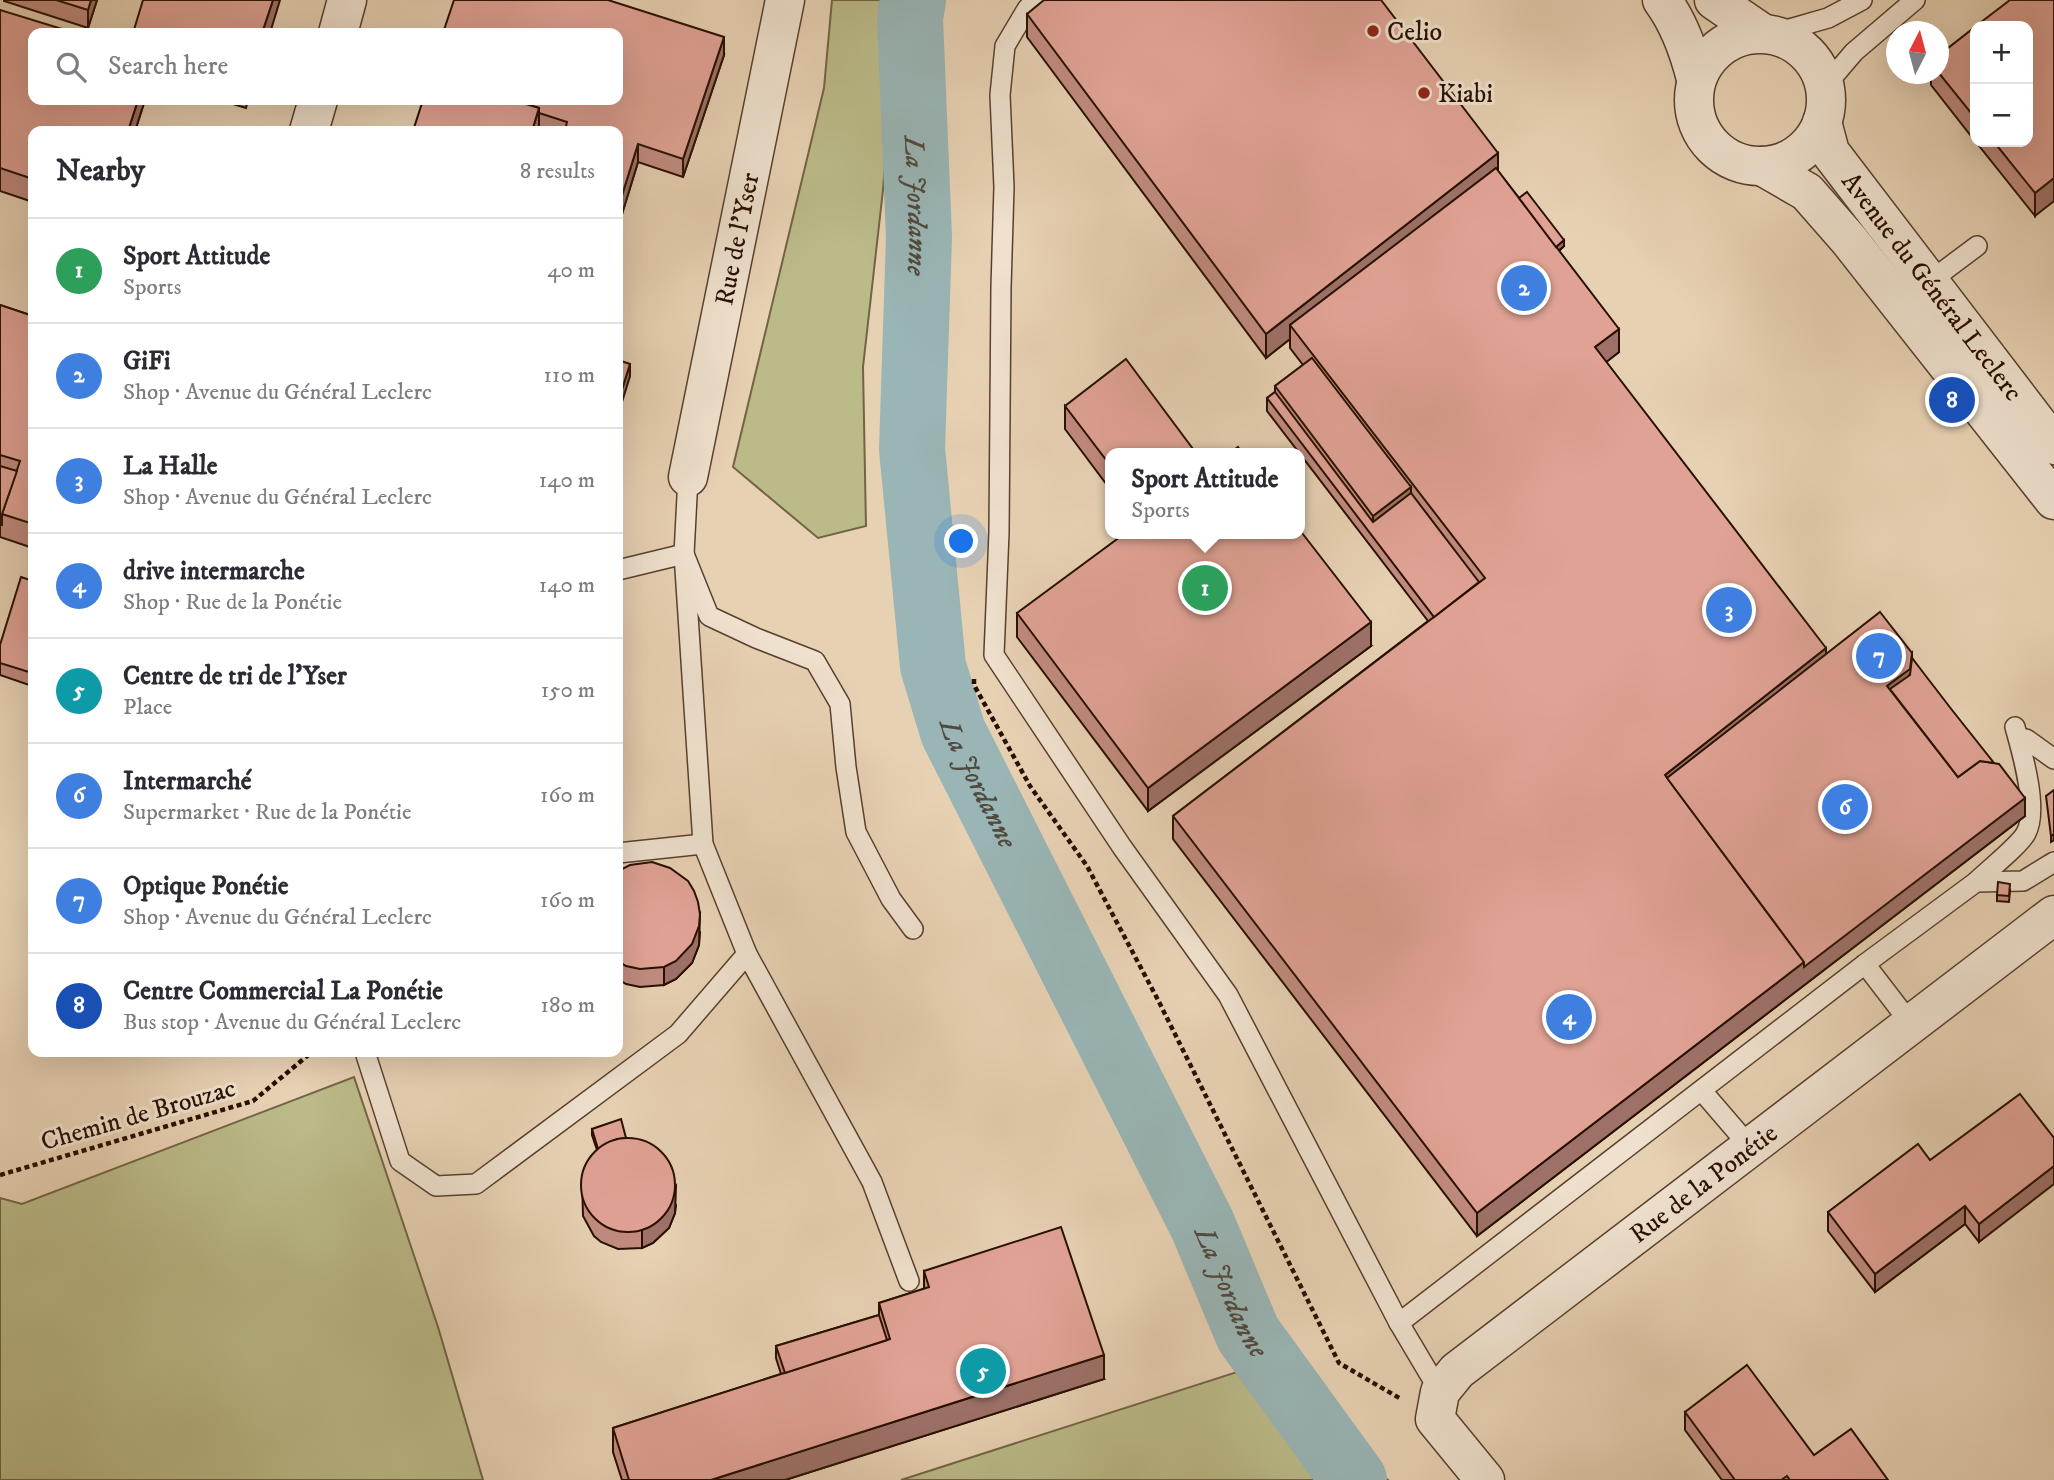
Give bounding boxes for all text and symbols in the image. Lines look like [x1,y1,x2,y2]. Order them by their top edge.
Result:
place label: Celio [1387,16,1442,49]
north arrow [1886,21,1949,84]
map controls [1970,21,2033,147]
button: + [1970,21,2033,84]
marker: Celio [1365,23,1381,39]
search box [28,28,623,105]
icon: search [52,48,90,86]
text: Search here [108,50,228,83]
place label: Kiabi [1438,78,1493,111]
button: − [1970,84,2033,147]
marker: Kiabi [1416,85,1432,101]
water label: La Jordanne [896,133,935,277]
text: Nearby [56,153,145,190]
text: 8 results [520,157,595,186]
street label: Avenue du Général Leclerc [1834,166,2029,408]
street label: Rue de l'Yser [708,170,768,308]
text: Sport Attitude [123,240,270,273]
text: 1 [75,256,83,285]
text: 40 m [547,256,595,285]
pin: 2 [1501,262,1547,314]
text: Sports [123,273,181,302]
text: GiFi [123,345,171,378]
text: 2 [73,361,85,390]
text: 110 m [544,361,595,390]
pin: 8 [1929,374,1975,426]
text: Shop · Avenue du Général Leclerc [123,378,432,407]
popup [1105,448,1305,539]
text: La Halle [123,450,218,483]
text: Sport Attitude [1131,463,1279,496]
text: 3 [75,466,83,495]
text: 140 m [539,466,595,495]
text: Shop · Avenue du Général Leclerc [123,483,432,512]
text: Sports [1131,496,1190,525]
your location [944,524,978,558]
text: drive intermarche [123,555,305,588]
pin: 1 [1182,562,1228,614]
text: 4 [72,571,86,600]
text: 140 m [539,571,595,600]
pin: 3 [1706,584,1752,636]
text: Shop · Rue de la Ponétie [123,588,342,617]
pin: 7 [1856,630,1902,682]
text: Centre de tri de l'Yser [123,660,347,693]
text: 5 [73,676,85,705]
text: 150 m [541,676,595,705]
text: Place [123,693,172,722]
water label: La Jordanne [931,714,1025,855]
text: Intermarché [123,765,252,798]
text: 6 [73,781,85,810]
text: 160 m [540,781,595,810]
pin: 6 [1822,781,1868,833]
text: Supermarket · Rue de la Ponétie [123,798,412,827]
text: Optique Ponétie [123,870,289,903]
text: 7 [73,886,85,915]
text: 160 m [540,886,595,915]
text: Shop · Avenue du Général Leclerc [123,903,432,932]
text: Centre Commercial La Ponétie [123,975,443,1008]
text: 8 [73,991,85,1020]
text: 180 m [540,991,595,1020]
pin: 4 [1546,991,1592,1043]
text: Bus stop · Avenue du Général Leclerc [123,1008,461,1037]
street label: Chemin de Brouzac [37,1072,240,1159]
street label: Rue de la Ponétie [1624,1117,1784,1251]
water label: La Jordanne [1185,1220,1276,1366]
pin: 5 [960,1345,1006,1397]

